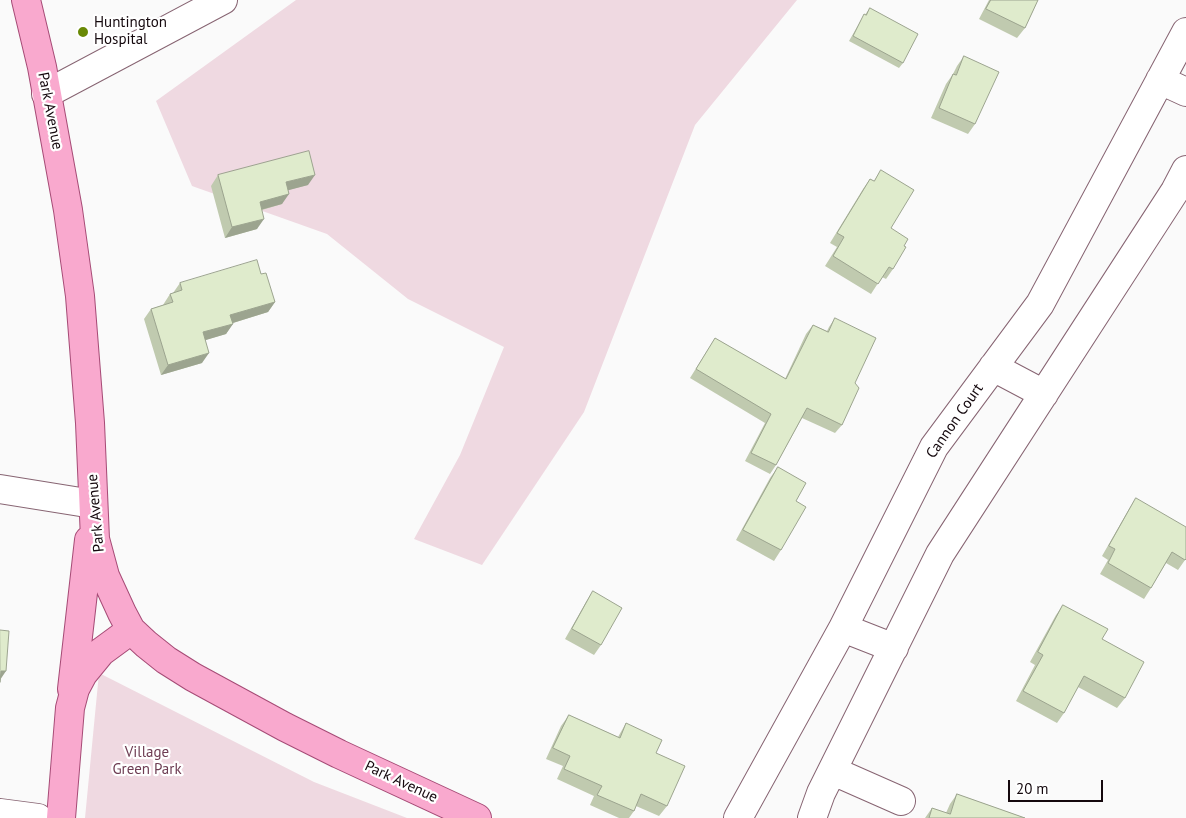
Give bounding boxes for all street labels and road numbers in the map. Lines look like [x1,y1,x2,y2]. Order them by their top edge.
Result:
street label: Park Avenue [34,71,66,151]
street label: Cannon Court [923,380,987,462]
street label: Park Avenue [84,473,108,553]
street label: Park Avenue [362,757,440,807]

